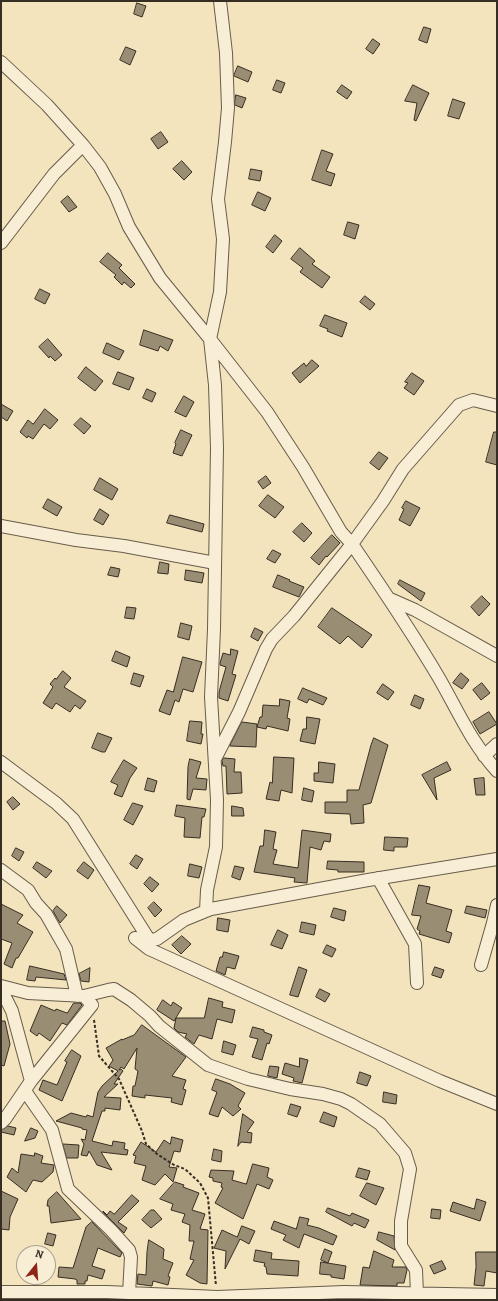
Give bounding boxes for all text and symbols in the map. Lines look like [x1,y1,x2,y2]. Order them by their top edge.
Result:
north arrow [16,1245,56,1285]
text: N [33,1246,45,1262]

